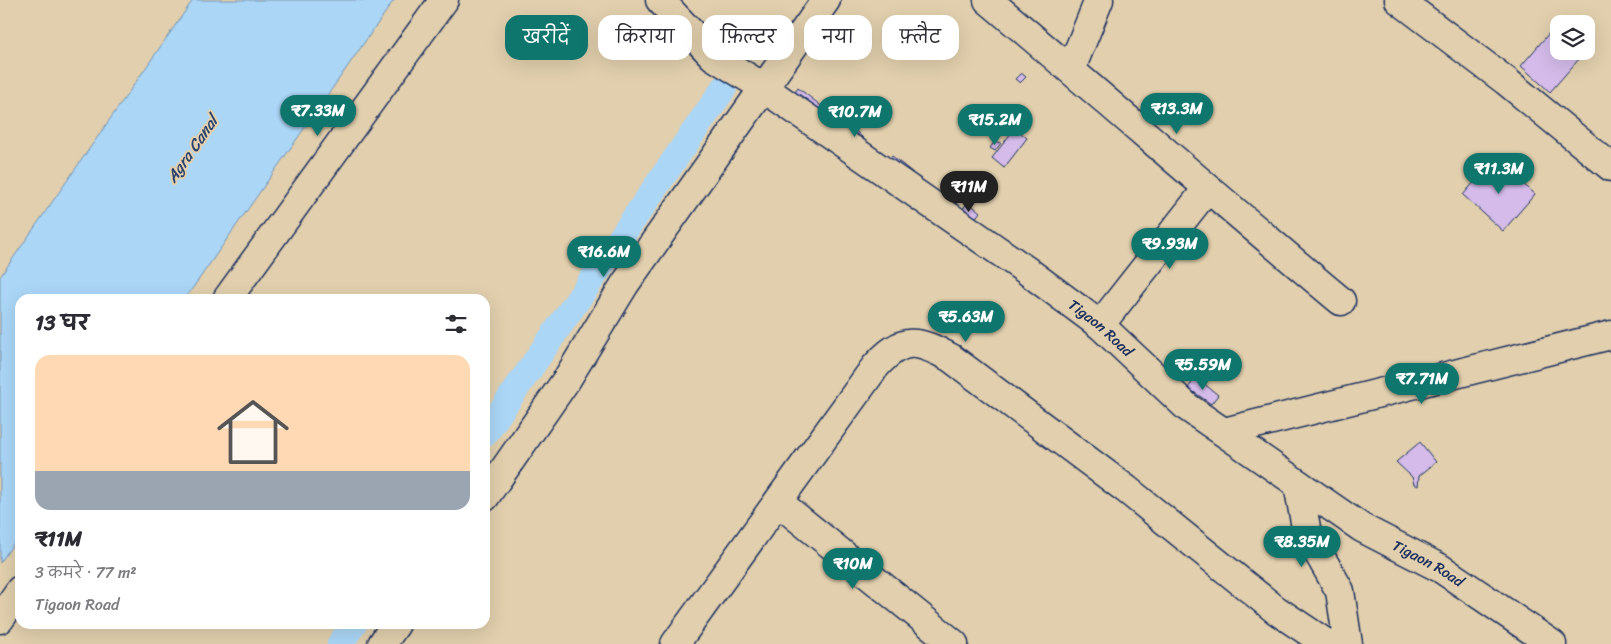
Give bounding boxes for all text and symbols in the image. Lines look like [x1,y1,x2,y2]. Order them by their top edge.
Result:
chip: खरीदें [505,15,588,60]
chip: किराया [598,15,692,60]
chip: फ़िल्टर [702,15,794,60]
chip: नया [804,15,872,60]
chip: फ़्लैट [882,15,959,60]
map controls [1550,15,1595,60]
button: layers [1550,15,1595,60]
pin: ₹13.3M [1136,92,1218,135]
pin: ₹7.33M [277,94,359,137]
text: ₹13.3M [1151,94,1203,123]
text: ₹7.33M [291,96,345,125]
pin: ₹10.7M [814,96,896,138]
text: ₹10.7M [829,97,881,126]
pin: ₹15.2M [954,104,1036,146]
text: ₹15.2M [969,105,1021,134]
water label: Agra Canal [158,106,228,190]
pin: ₹11.3M [1458,152,1540,195]
text: ₹11.3M [1474,154,1524,183]
pin: ₹11M [939,170,999,213]
text: ₹11M [951,172,987,201]
pin: ₹9.93M [1129,228,1211,270]
text: ₹9.93M [1142,229,1198,258]
pin: ₹16.6M [563,236,645,278]
text: ₹16.6M [578,237,630,266]
street label: Tigaon Road [1062,292,1140,364]
pin: ₹5.63M [925,300,1007,343]
text: ₹5.63M [939,302,993,331]
text: 13 घर [35,304,89,342]
icon: filters [442,310,470,338]
pin: ₹5.59M [1162,348,1244,391]
text: ₹5.59M [1175,350,1231,379]
pin: ₹7.71M [1381,362,1463,405]
text: ₹7.71M [1396,364,1448,393]
icon: home [208,387,298,477]
text: ₹11M [35,520,82,558]
pin: ₹8.35M [1261,526,1343,568]
text: ₹8.35M [1274,527,1330,556]
street label: Tigaon Road [1388,533,1471,595]
pin: ₹10M [823,548,883,590]
text: ₹10M [834,549,873,578]
text: 3 कमरे · 77 m² [35,558,136,587]
text: Tigaon Road [35,590,119,619]

